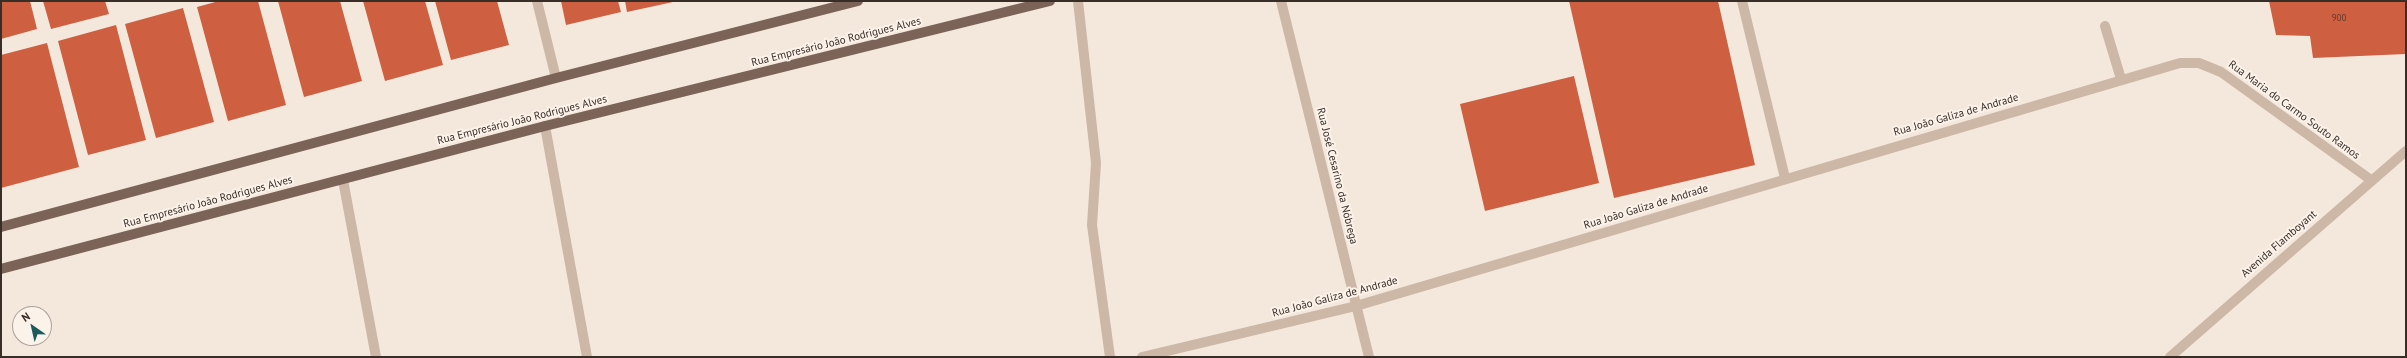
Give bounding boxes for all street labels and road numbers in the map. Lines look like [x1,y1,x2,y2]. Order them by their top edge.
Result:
street label: Rua Empresário João Rodrigues Alves [750,14,922,70]
street label: Rua Maria do Carmo Souto Ramos [2226,58,2362,162]
street label: Rua João Galiza de Andrade [1892,91,2020,139]
street label: Rua Empresário João Rodrigues Alves [436,92,608,148]
street label: Rua José Cesarino da Nóbrega [1314,106,1360,246]
street label: Rua Empresário João Rodrigues Alves [122,173,294,231]
street label: Rua João Galiza de Andrade [1582,182,1710,232]
street label: Avenida Flamboyant [2239,208,2319,280]
street label: Rua João Galiza de Andrade [1271,274,1399,320]

